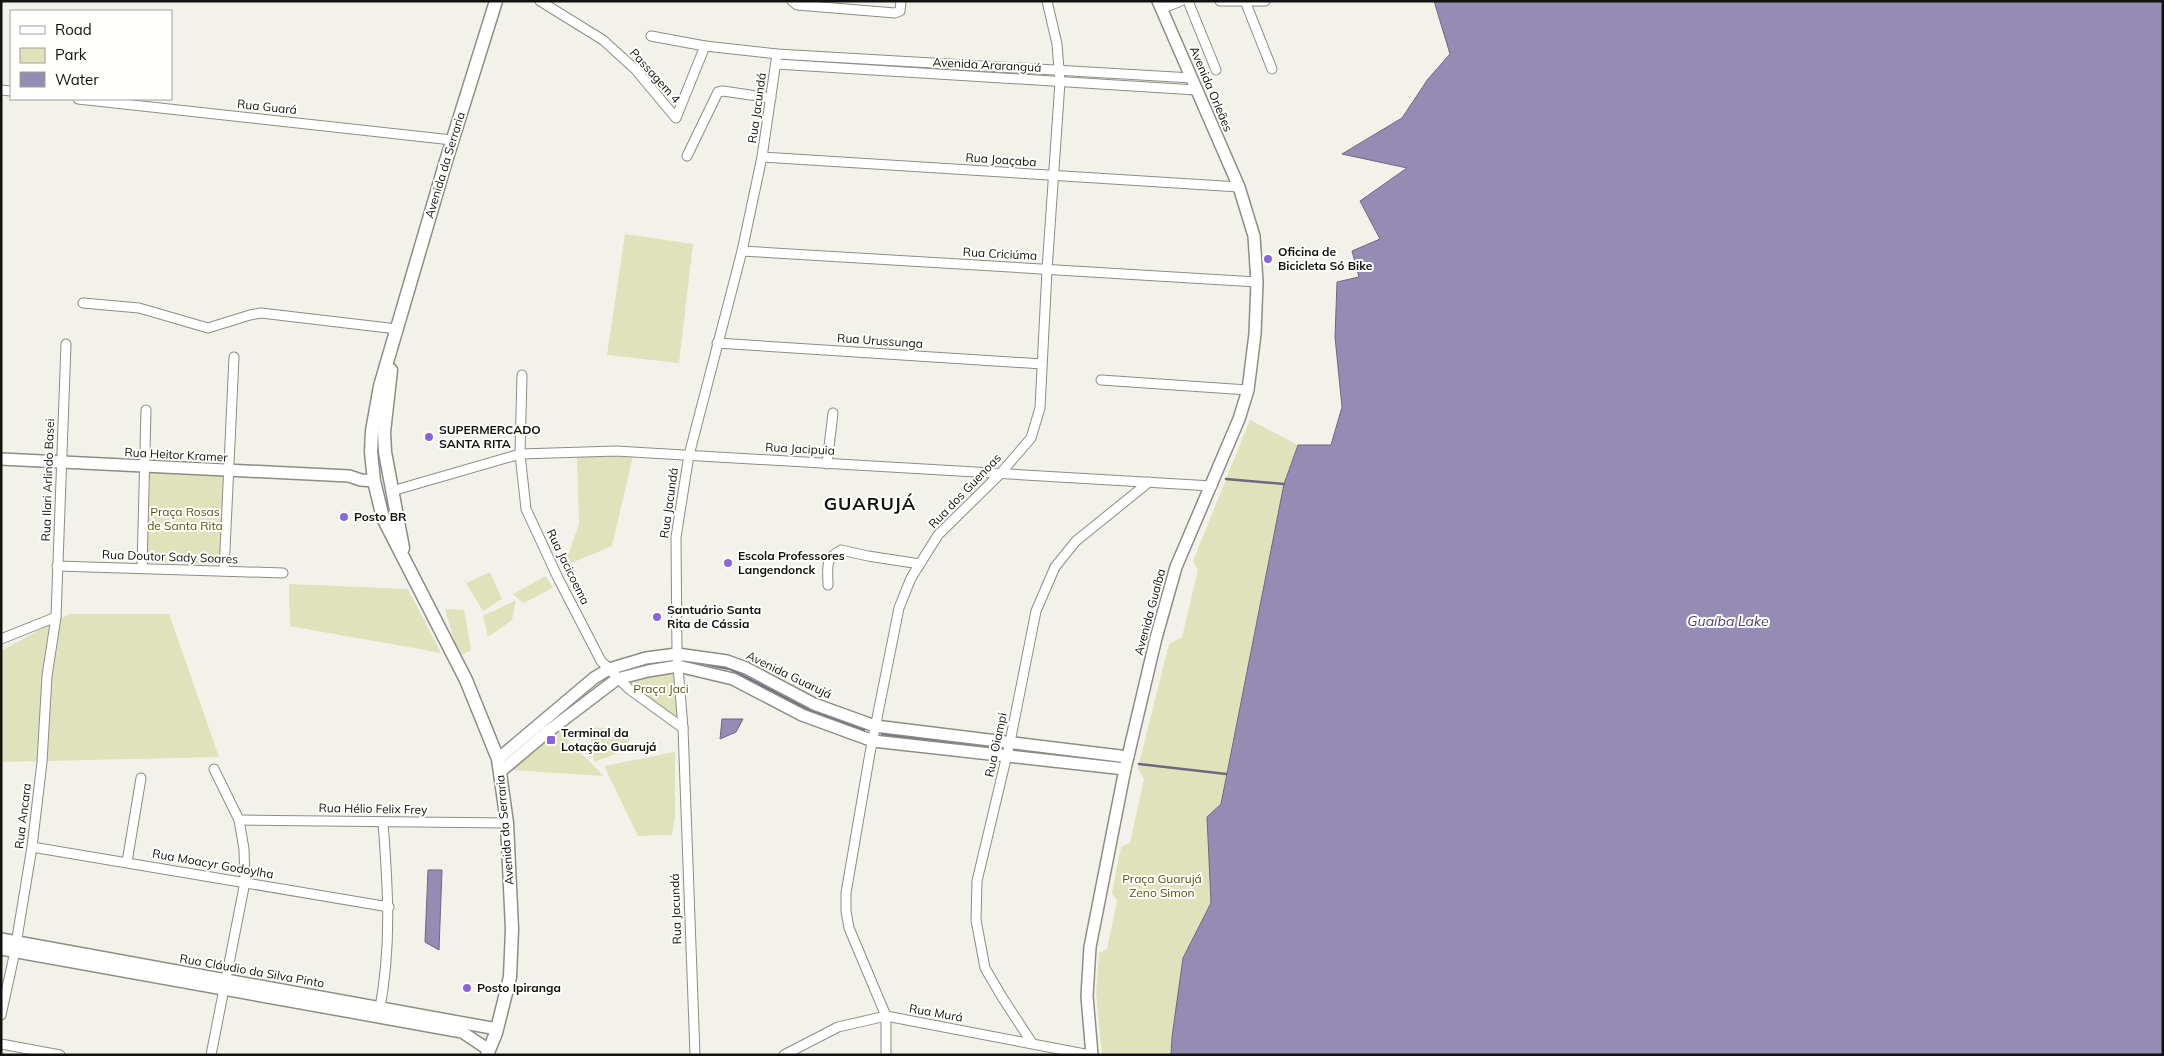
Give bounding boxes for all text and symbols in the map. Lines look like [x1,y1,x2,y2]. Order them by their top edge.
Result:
legend [10,10,172,100]
text: Road [55,20,92,39]
street label: Avenida Orleães [1187,44,1236,134]
text: Park [55,45,87,64]
street label: Passagem 4 [627,45,684,106]
street label: Avenida Araranguá [932,54,1042,75]
text: Water [55,70,99,89]
street label: Rua Jacundá [744,72,769,144]
street label: Rua Guará [236,96,298,117]
street label: Avenida da Serraria [421,110,468,220]
street label: Rua Joaçaba [965,150,1037,169]
street label: Rua Criciúma [962,244,1038,263]
place label: Oficina de Bicicleta Só Bike [1278,244,1373,273]
marker: Oficina de Bicicleta Só Bike [1262,253,1274,265]
street label: Rua Urussunga [837,330,923,351]
street label: Rua Ilari Arlindo Basei [38,418,57,542]
place label: SUPERMERCADO SANTA RITA [439,422,541,451]
marker: SUPERMERCADO SANTA RITA [423,431,435,443]
street label: Rua Jacipuia [765,439,835,458]
street label: Rua Heitor Kramer [124,444,229,465]
street label: Rua dos Guenoas [925,450,1004,531]
street label: Rua Jacundá [656,467,681,539]
district label: GUARUJÁ [824,492,916,515]
park label: Praça Rosas de Santa Rita [147,504,223,533]
place label: Posto BR [354,509,407,524]
marker: Posto BR [338,511,350,523]
street label: Rua Jacicoema [544,526,593,607]
street label: Rua Doutor Sady Soares [102,547,239,566]
place label: Escola Professores Langendonck [738,548,845,577]
marker: Escola Professores Langendonck [722,557,734,569]
street label: Avenida Guaíba [1131,567,1168,657]
place label: Santuário Santa Rita de Cássia [667,602,761,631]
marker: Santuário Santa Rita de Cássia [651,611,663,623]
water label: Guaíba Lake [1687,612,1769,630]
street label: Avenida Guarujá [744,647,834,702]
park label: Praça Jaci [633,681,689,696]
street label: Rua Oiampi [981,711,1010,778]
place label: Terminal da Lotação Guarujá [561,725,657,754]
marker: Terminal da Lotação Guarujá [545,734,557,746]
street label: Avenida da Serraria [492,774,517,886]
street label: Rua Ancara [11,782,34,850]
street label: Rua Hélio Felix Frey [318,800,428,817]
street label: Rua Moacyr Godoylha [151,845,275,882]
park label: Praça Guarujá Zeno Simon [1122,871,1202,900]
street label: Rua Jacundá [667,873,684,945]
street label: Rua Cláudio da Silva Pinto [179,950,326,991]
place label: Posto Ipiranga [477,980,561,995]
marker: Posto Ipiranga [461,982,473,994]
street label: Rua Murá [908,1000,964,1025]

